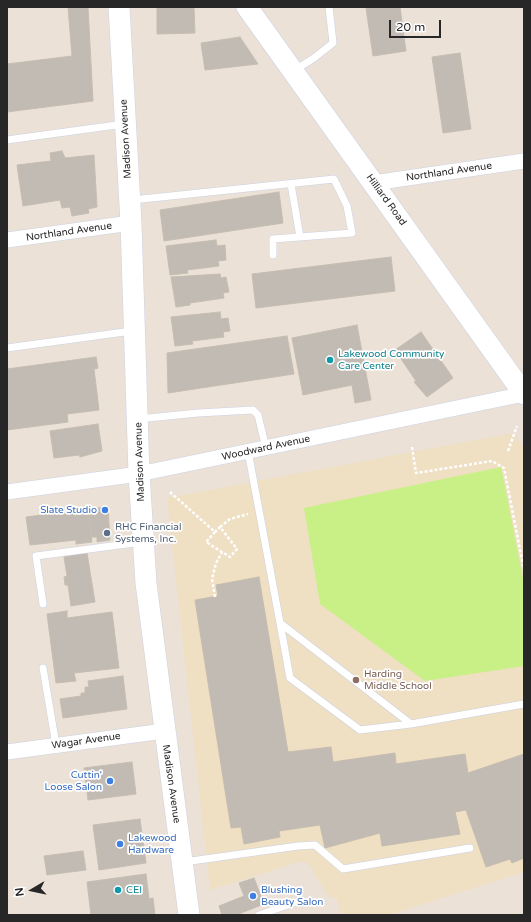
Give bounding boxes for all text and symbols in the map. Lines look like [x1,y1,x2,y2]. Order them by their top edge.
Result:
scale bar [391,12,443,38]
text: 20 m [396,20,425,34]
street label: Madison Avenue [118,99,134,179]
street label: Northland Avenue [405,160,493,184]
street label: Hilliard Road [363,172,409,228]
street label: Northland Avenue [25,220,113,244]
place label: Lakewood Community Care Center [338,348,444,372]
marker: Lakewood Community Care Center [325,355,335,365]
street label: Madison Avenue [133,422,147,502]
street label: Woodward Avenue [221,433,311,463]
place label: Slate Studio [40,504,97,516]
marker: Slate Studio [100,505,110,515]
place label: RHC Financial Systems, Inc. [115,521,181,544]
marker: RHC Financial Systems, Inc. [102,528,112,538]
place label: Harding Middle School [364,668,432,692]
marker: Harding Middle School [351,675,361,685]
street label: Wagar Avenue [51,730,121,752]
street label: Madison Avenue [160,744,182,824]
place label: Cuttin' Loose Salon [45,769,102,792]
marker: Cuttin' Loose Salon [105,776,115,786]
place label: Lakewood Hardware [128,832,177,856]
marker: Lakewood Hardware [115,839,125,849]
north arrow [12,870,52,910]
place label: CEI [126,884,142,896]
place label: Blushing Beauty Salon [261,884,323,908]
marker: CEI [113,885,123,895]
text: N [13,887,27,897]
marker: Blushing Beauty Salon [248,891,258,901]

